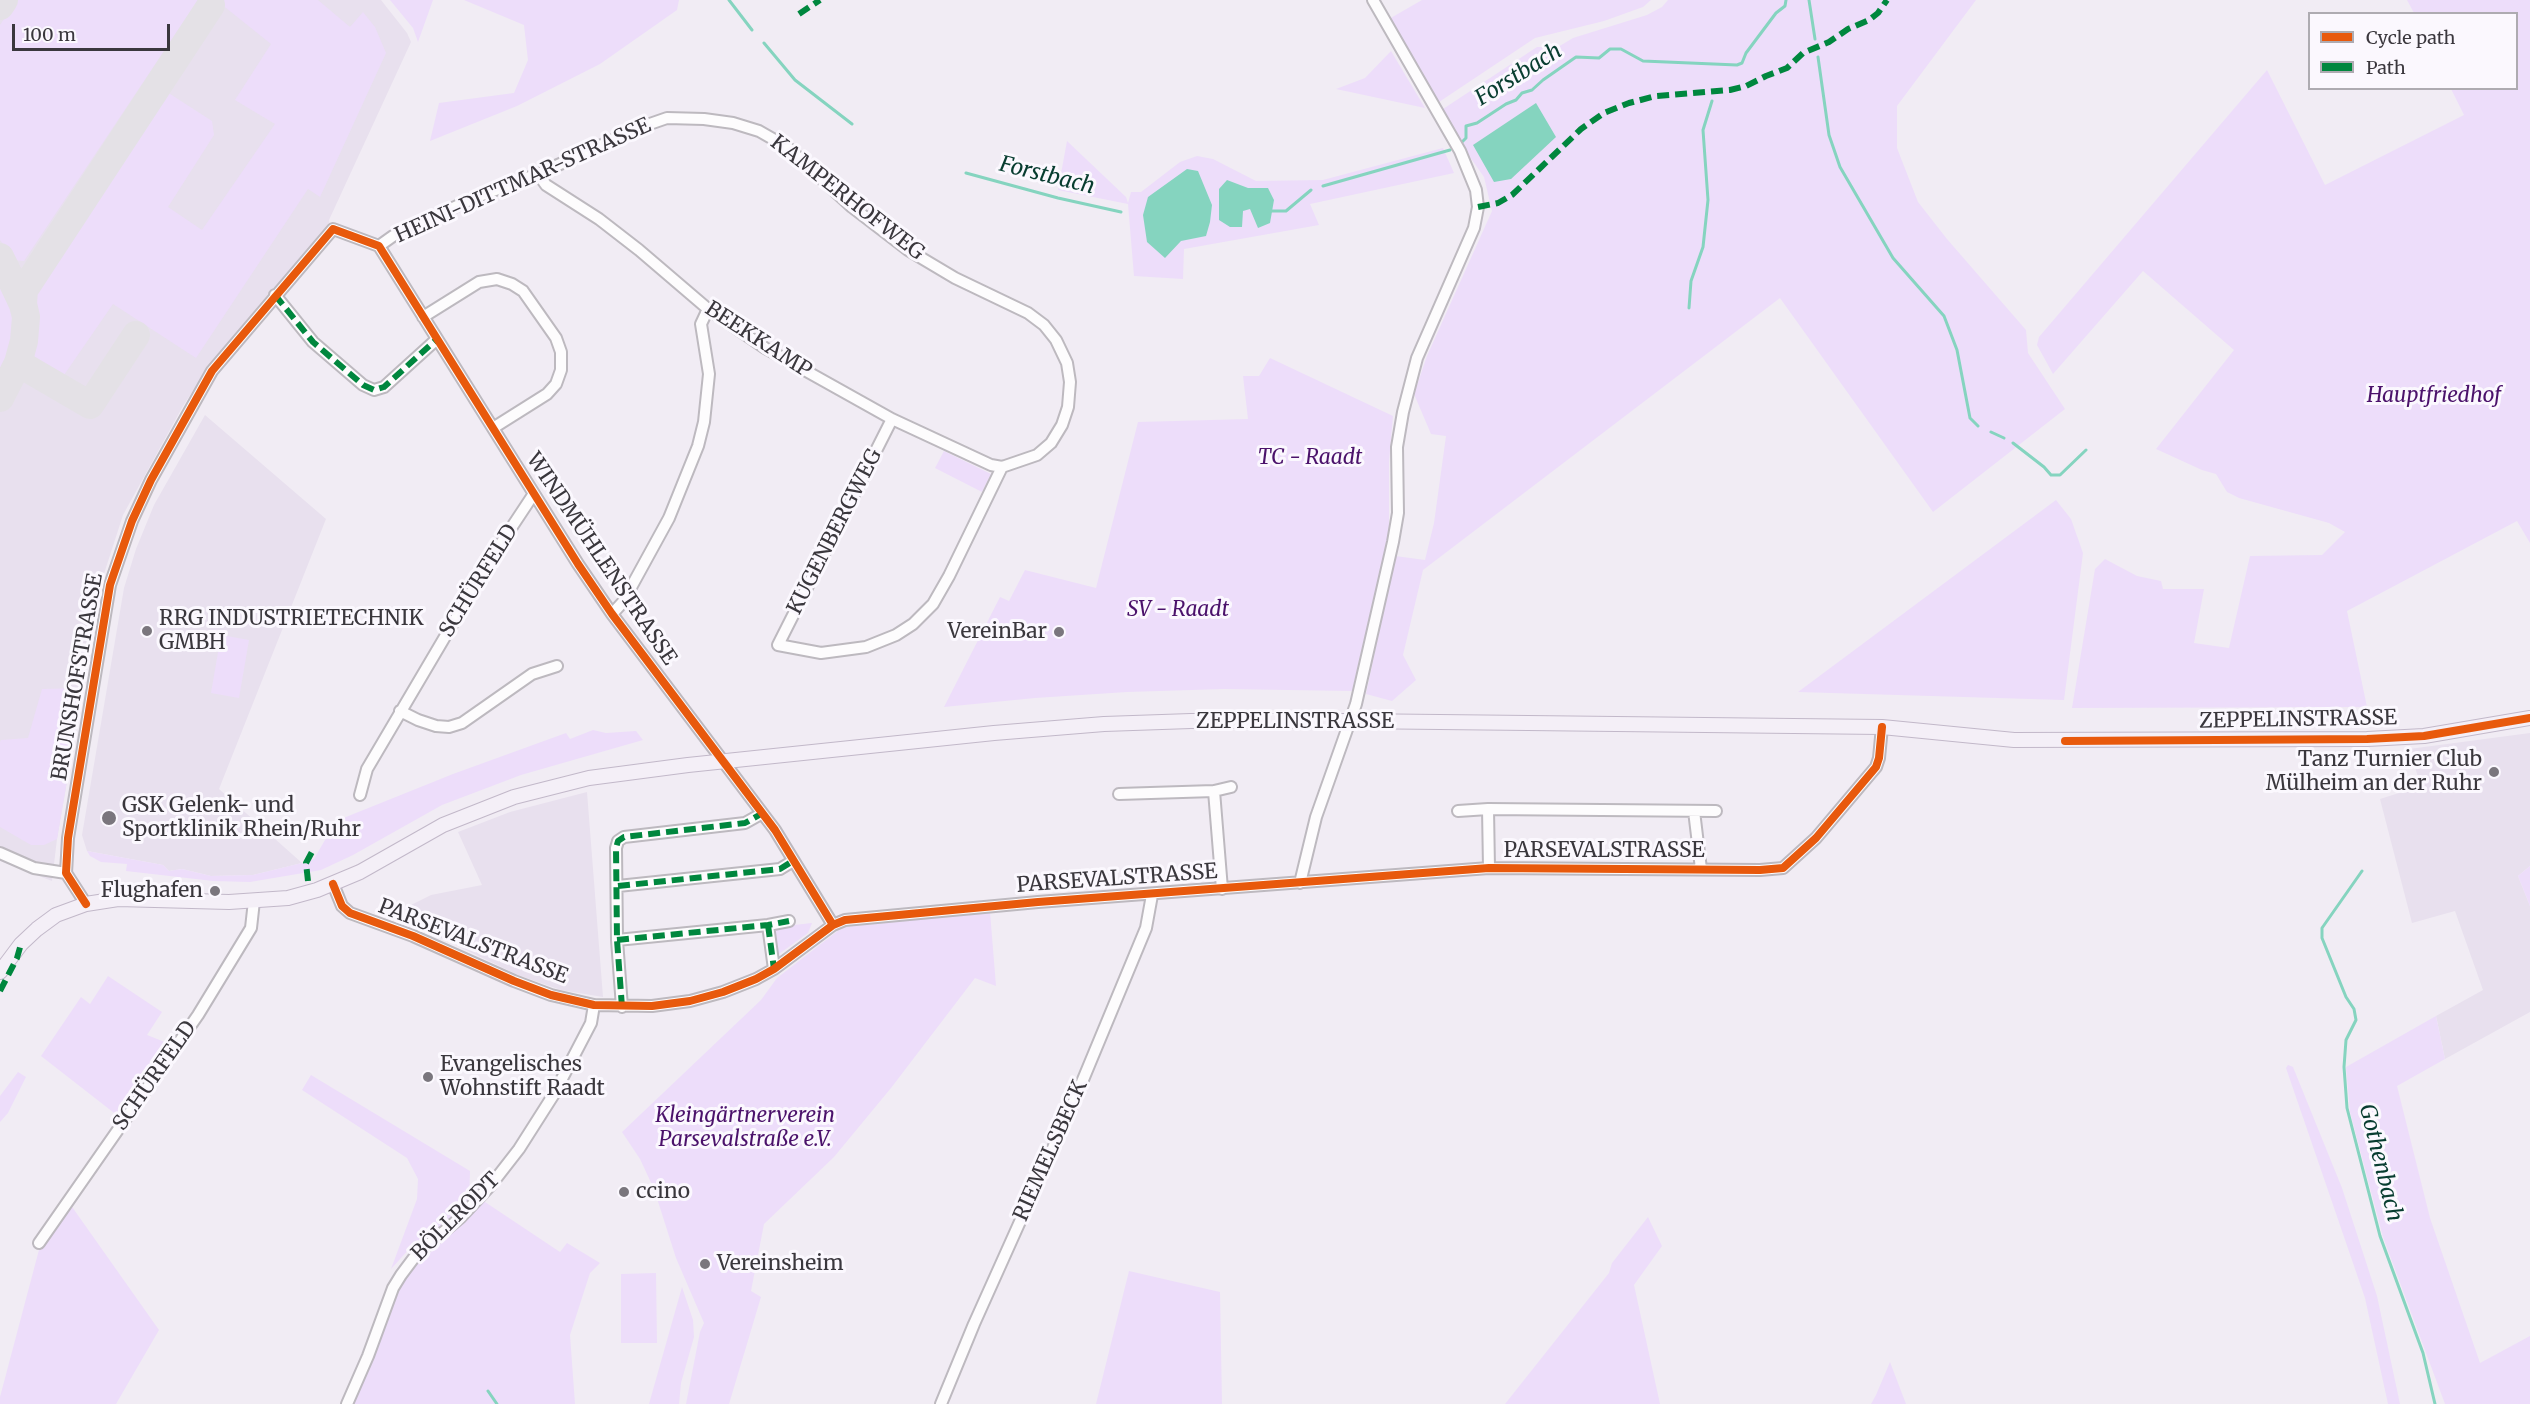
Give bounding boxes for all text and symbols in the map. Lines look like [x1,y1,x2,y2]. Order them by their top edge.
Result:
scale bar [15,12,172,50]
legend [2308,12,2518,90]
text: 100 m [23,23,76,46]
text: Cycle path [2366,26,2455,49]
water label: Forstbach [1471,38,1567,112]
text: Path [2366,56,2406,79]
street label: HEINI-DITTMAR-STRASSE [391,113,655,249]
street label: KAMPERHOFWEG [765,130,929,266]
water label: Forstbach [997,151,1097,201]
street label: BEEKKAMP [700,296,816,384]
park label: Hauptfriedhof [2367,383,2501,409]
street label: KUGENBERGWEG [782,445,888,619]
park label: TC - Raadt [1258,445,1362,471]
street label: WINDMÜHLENSTRASSE [520,448,682,670]
street label: SCHÜRFELD [434,520,524,642]
street label: BRUNSHOFSTRASSE [47,571,109,783]
park label: SV - Raadt [1127,597,1229,623]
place label: RRG INDUSTRIETECHNIK GMBH [159,606,424,656]
place label: VereinBar [948,619,1047,645]
marker: RRG INDUSTRIETECHNIK GMBH [140,624,154,638]
marker: VereinBar [1052,625,1066,639]
street label: ZEPPELINSTRASSE [2199,706,2397,734]
street label: ZEPPELINSTRASSE [1196,709,1394,735]
place label: Tanz Turnier Club Mülheim an der Ruhr [2266,747,2482,797]
marker: Tanz Turnier Club Mülheim an der Ruhr [2487,765,2501,779]
place label: GSK Gelenk- und Sportklinik Rhein/Ruhr [122,793,361,843]
marker: GSK Gelenk- und Sportklinik Rhein/Ruhr [100,809,118,827]
street label: PARSEVALSTRASSE [1503,838,1705,864]
street label: PARSEVALSTRASSE [1016,859,1218,899]
place label: Flughafen [101,878,203,904]
marker: Flughafen [208,884,222,898]
street label: PARSEVALSTRASSE [375,894,571,990]
street label: SCHÜRFELD [108,1016,202,1136]
place label: Evangelisches Wohnstift Raadt [440,1052,605,1102]
marker: Evangelisches Wohnstift Raadt [421,1070,435,1084]
street label: RIEMELSBECK [1009,1077,1093,1225]
water label: Gothenbach [2353,1101,2407,1225]
park label: Kleingärtnerverein Parsevalstraße e.V. [655,1103,835,1153]
street label: BÖLLRODT [407,1168,505,1266]
place label: ccino [636,1179,690,1205]
marker: ccino [617,1185,631,1199]
place label: Vereinsheim [717,1251,844,1277]
marker: Vereinsheim [698,1257,712,1271]

